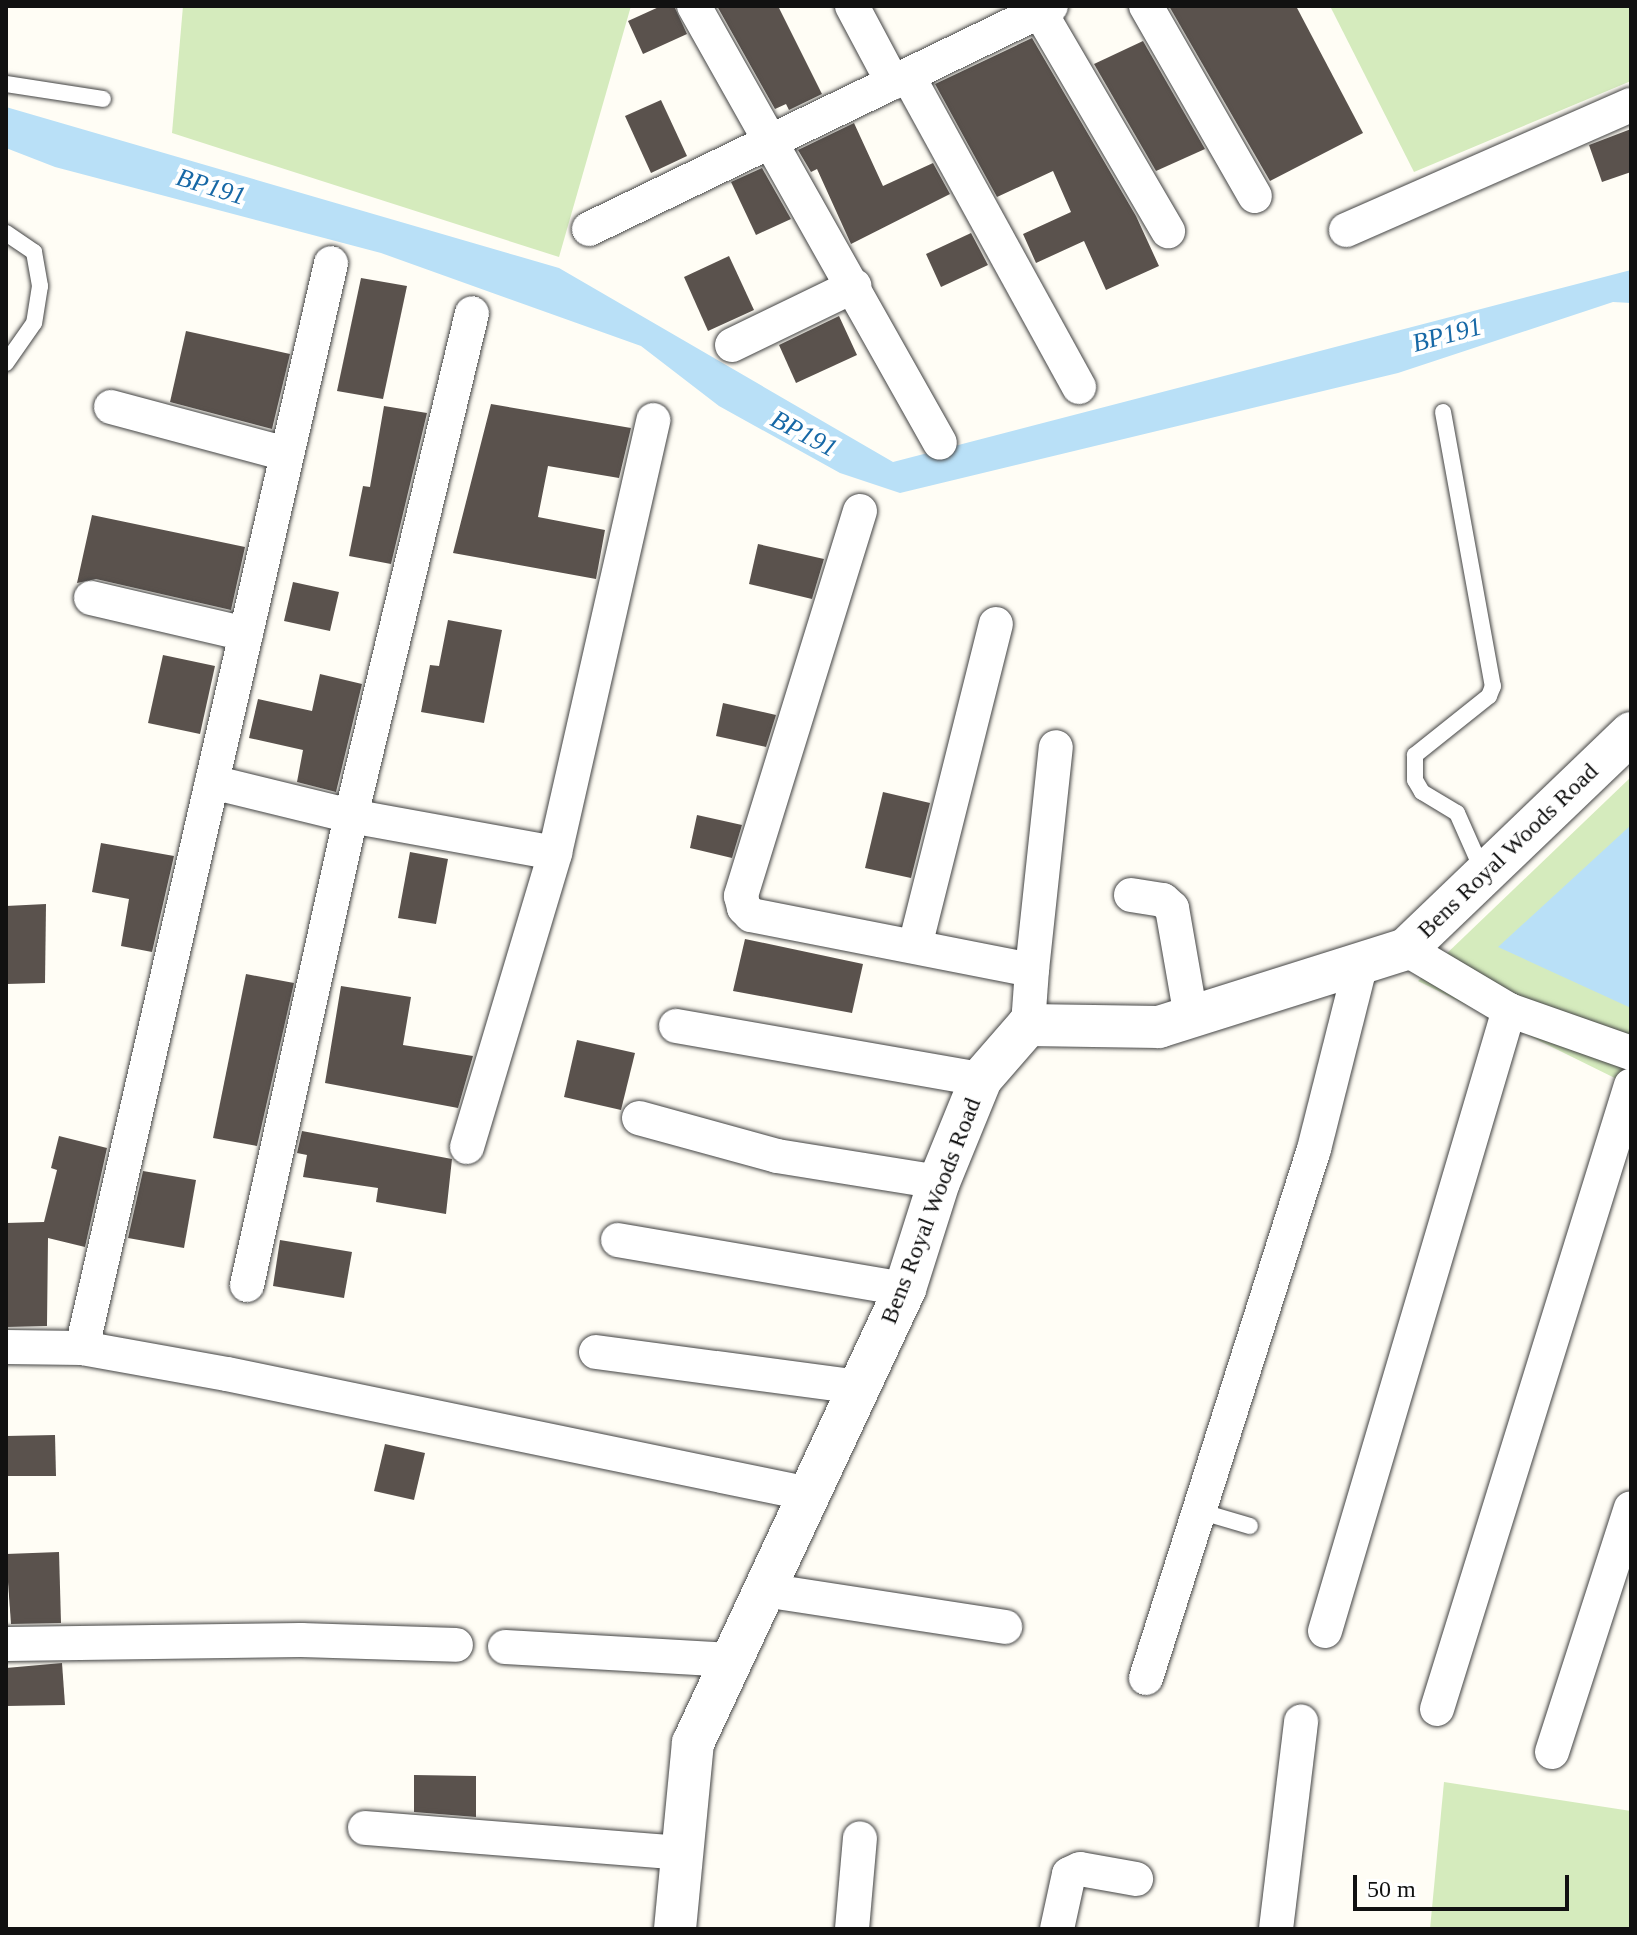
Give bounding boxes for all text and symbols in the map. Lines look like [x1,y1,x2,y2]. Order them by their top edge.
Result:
water label: BP191 [173,162,249,212]
water label: BP191 [1409,311,1485,359]
water label: BP191 [765,404,843,464]
street label: Bens Royal Woods Road [1412,757,1604,945]
street label: Bens Royal Woods Road [875,1094,987,1328]
scale bar [1357,1859,1573,1909]
text: 50 m [1367,1876,1416,1902]

